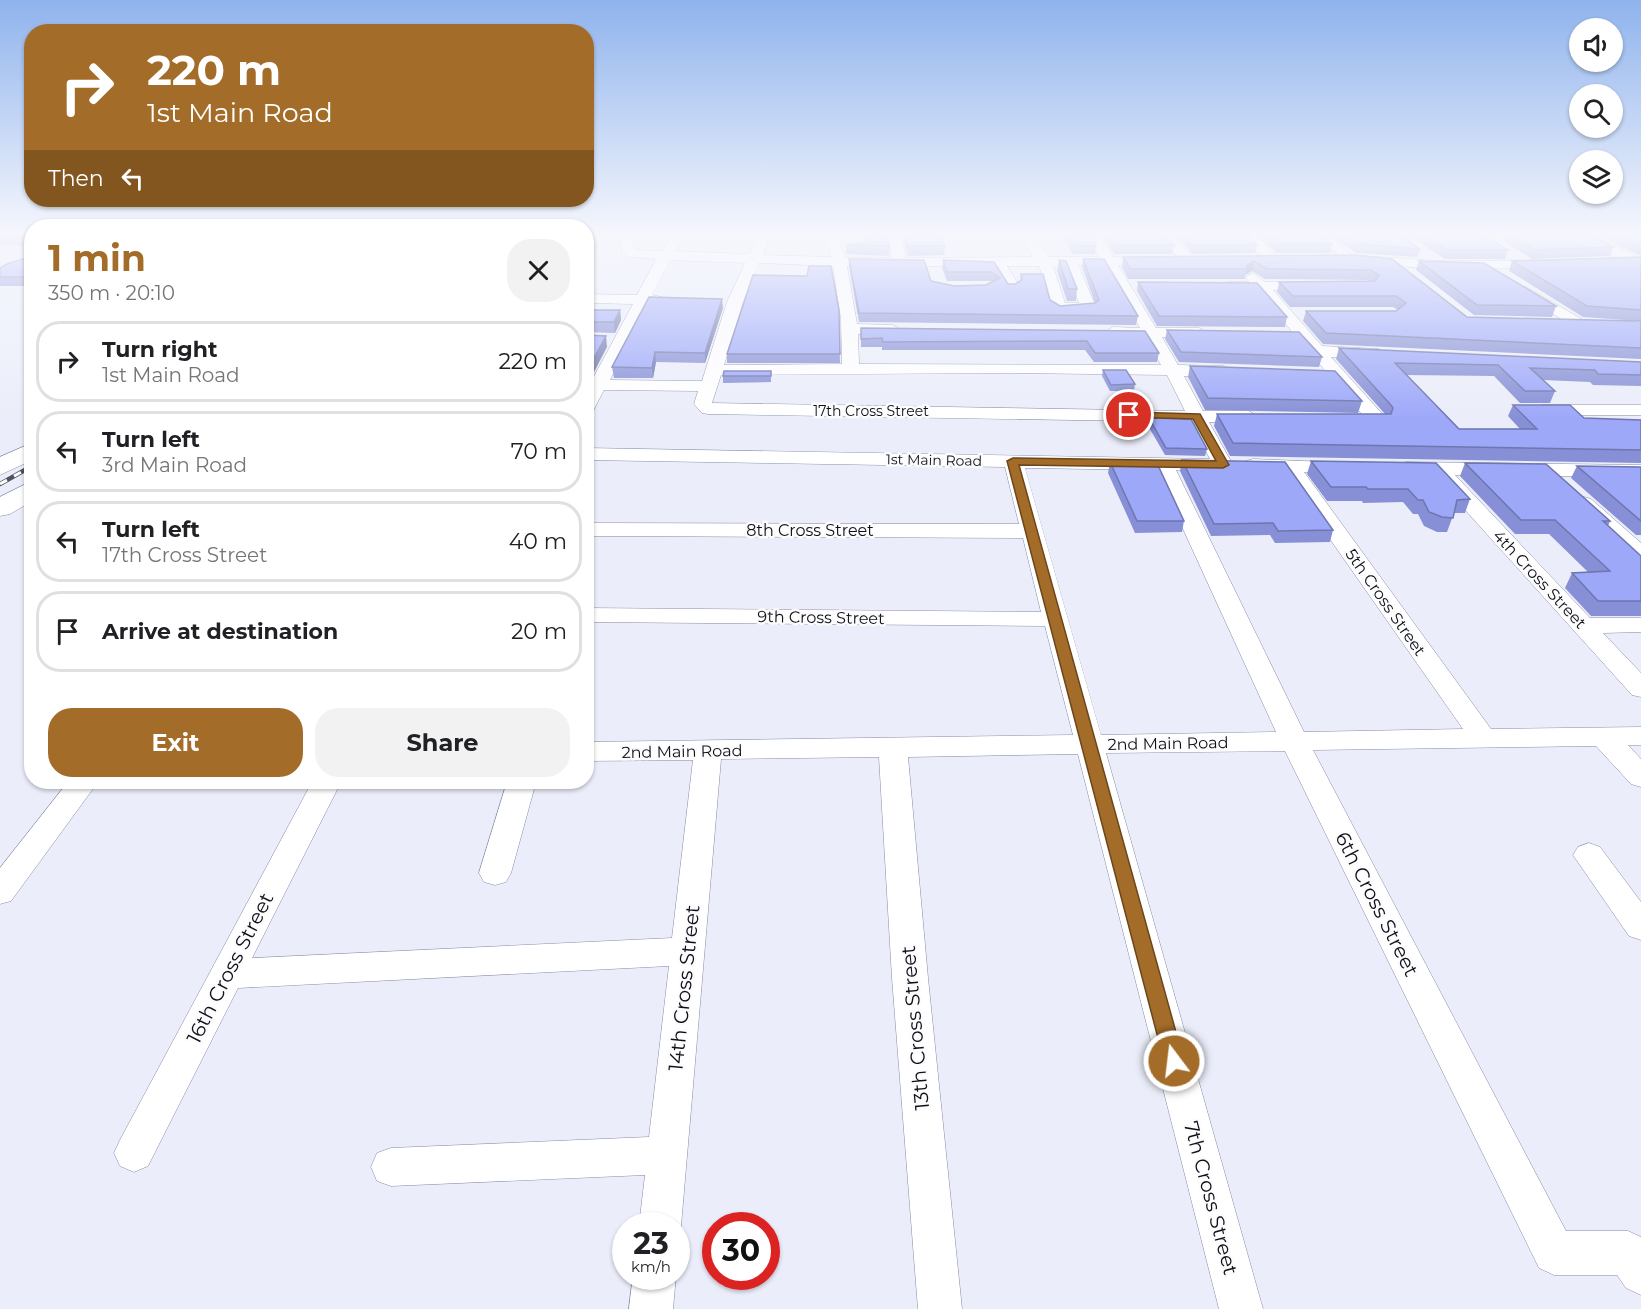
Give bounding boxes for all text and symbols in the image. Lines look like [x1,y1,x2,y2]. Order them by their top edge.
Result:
map controls [1569,18,1623,204]
button: sound [1569,18,1623,72]
text: 220 m [147,44,281,96]
icon: right [48,48,126,126]
button: search [1569,84,1623,138]
text: 1st Main Road [147,96,333,129]
button: layers [1569,150,1623,204]
icon: left [116,162,149,195]
text: Then [48,165,104,192]
text: 1 min [48,236,146,280]
button: close [507,239,570,302]
text: 350 m · 20:10 [48,281,175,305]
text: Turn right [102,336,217,363]
icon: right [51,345,84,378]
text: 220 m [498,348,567,375]
text: 1st Main Road [102,363,240,387]
pin [1103,389,1154,440]
icon: arrive [1112,398,1145,431]
street label: 17th Cross Street [813,402,929,420]
text: Turn left [102,426,200,453]
icon: left [51,435,84,468]
text: 70 m [511,438,567,465]
street label: 1st Main Road [886,450,982,470]
text: 3rd Main Road [102,453,247,477]
text: Turn left [102,516,200,543]
street label: 8th Cross Street [746,521,874,540]
icon: left [51,525,84,558]
street label: 4th Cross Street [1489,526,1591,633]
text: 40 m [509,528,567,555]
text: 17th Cross Street [102,543,267,567]
street label: 5th Cross Street [1342,545,1430,660]
street label: 9th Cross Street [757,607,885,628]
icon: arrive [51,615,84,648]
text: Arrive at destination [102,618,338,645]
text: 20 m [511,618,567,645]
button: Exit [48,708,303,777]
button: Share [315,708,570,777]
street label: 2nd Main Road [1107,733,1229,754]
street label: 2nd Main Road [621,741,743,762]
street label: 6th Cross Street [1330,828,1424,980]
street label: 16th Cross Street [182,889,278,1047]
street label: 14th Cross Street [663,904,705,1072]
street label: 13th Cross Street [896,945,934,1111]
position arrow [1142,1029,1206,1093]
street label: 7th Cross Street [1179,1119,1243,1277]
speed limit sign: 30 [702,1212,780,1290]
text: 23 [633,1225,669,1262]
text: km/h [631,1257,671,1276]

